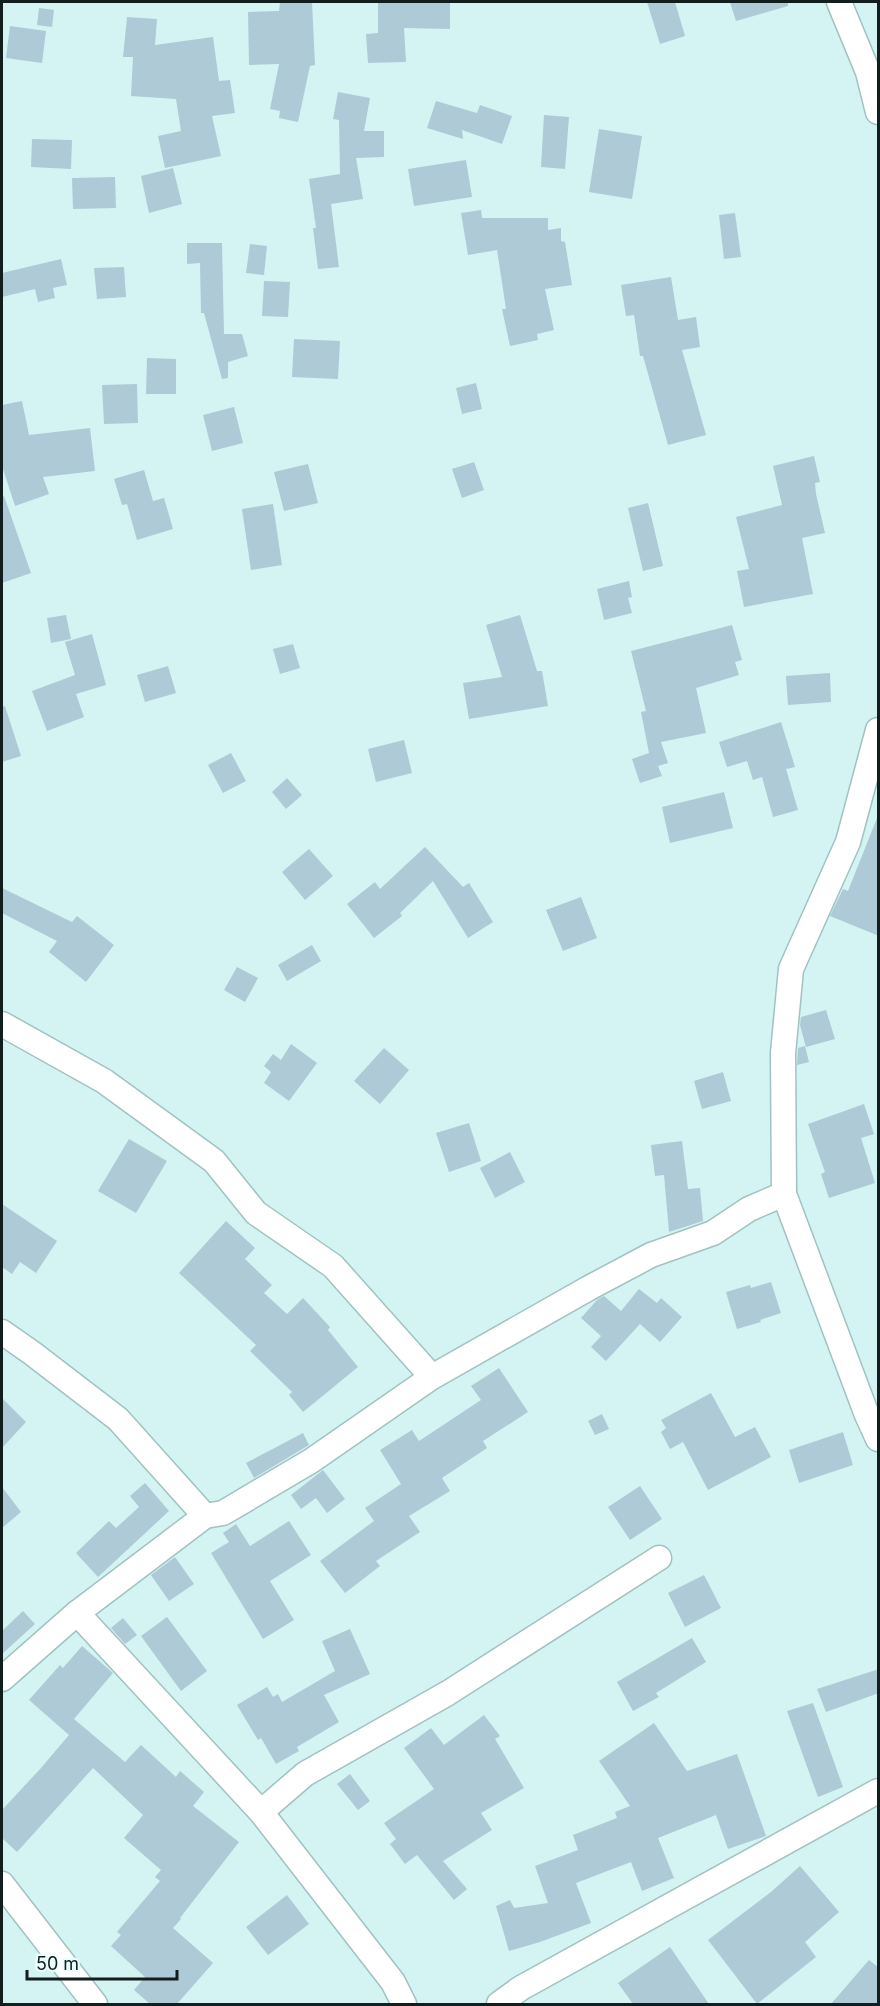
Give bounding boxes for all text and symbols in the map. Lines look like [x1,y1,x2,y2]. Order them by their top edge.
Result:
scale bar [27,1943,177,1981]
text: 50 m [36,1953,79,1974]

